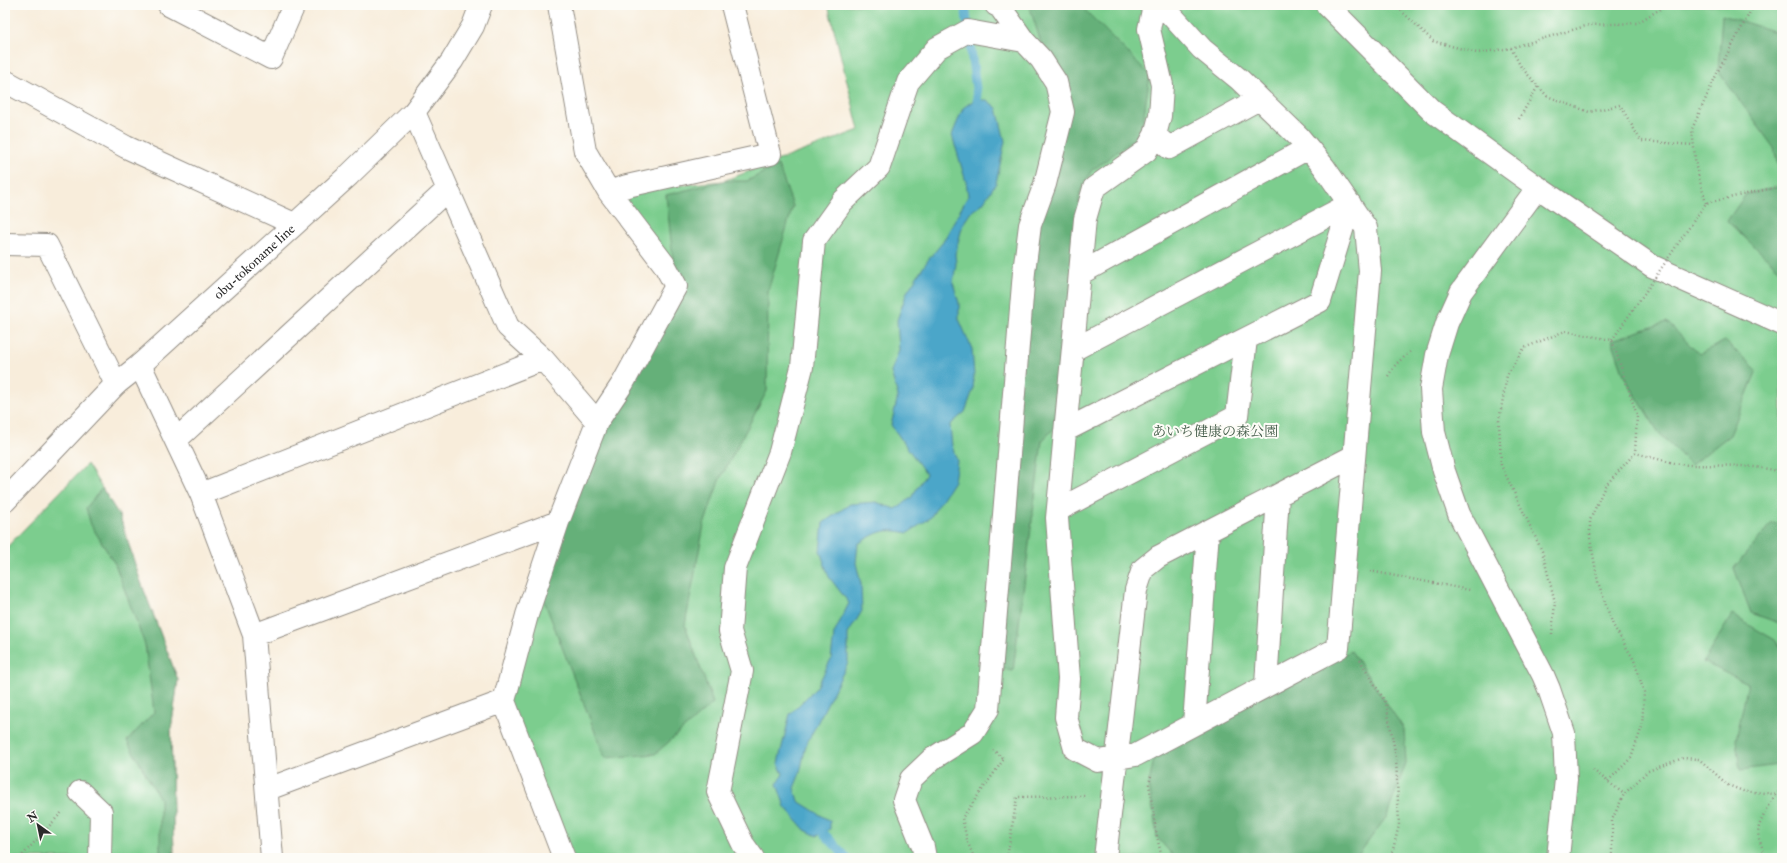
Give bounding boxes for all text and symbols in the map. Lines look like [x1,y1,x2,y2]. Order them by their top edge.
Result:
street label: obu-tokoname line [210,220,299,303]
park label: あいち健康の森公園 [1152,423,1278,440]
north arrow [18,805,58,845]
text: N [24,808,41,826]

